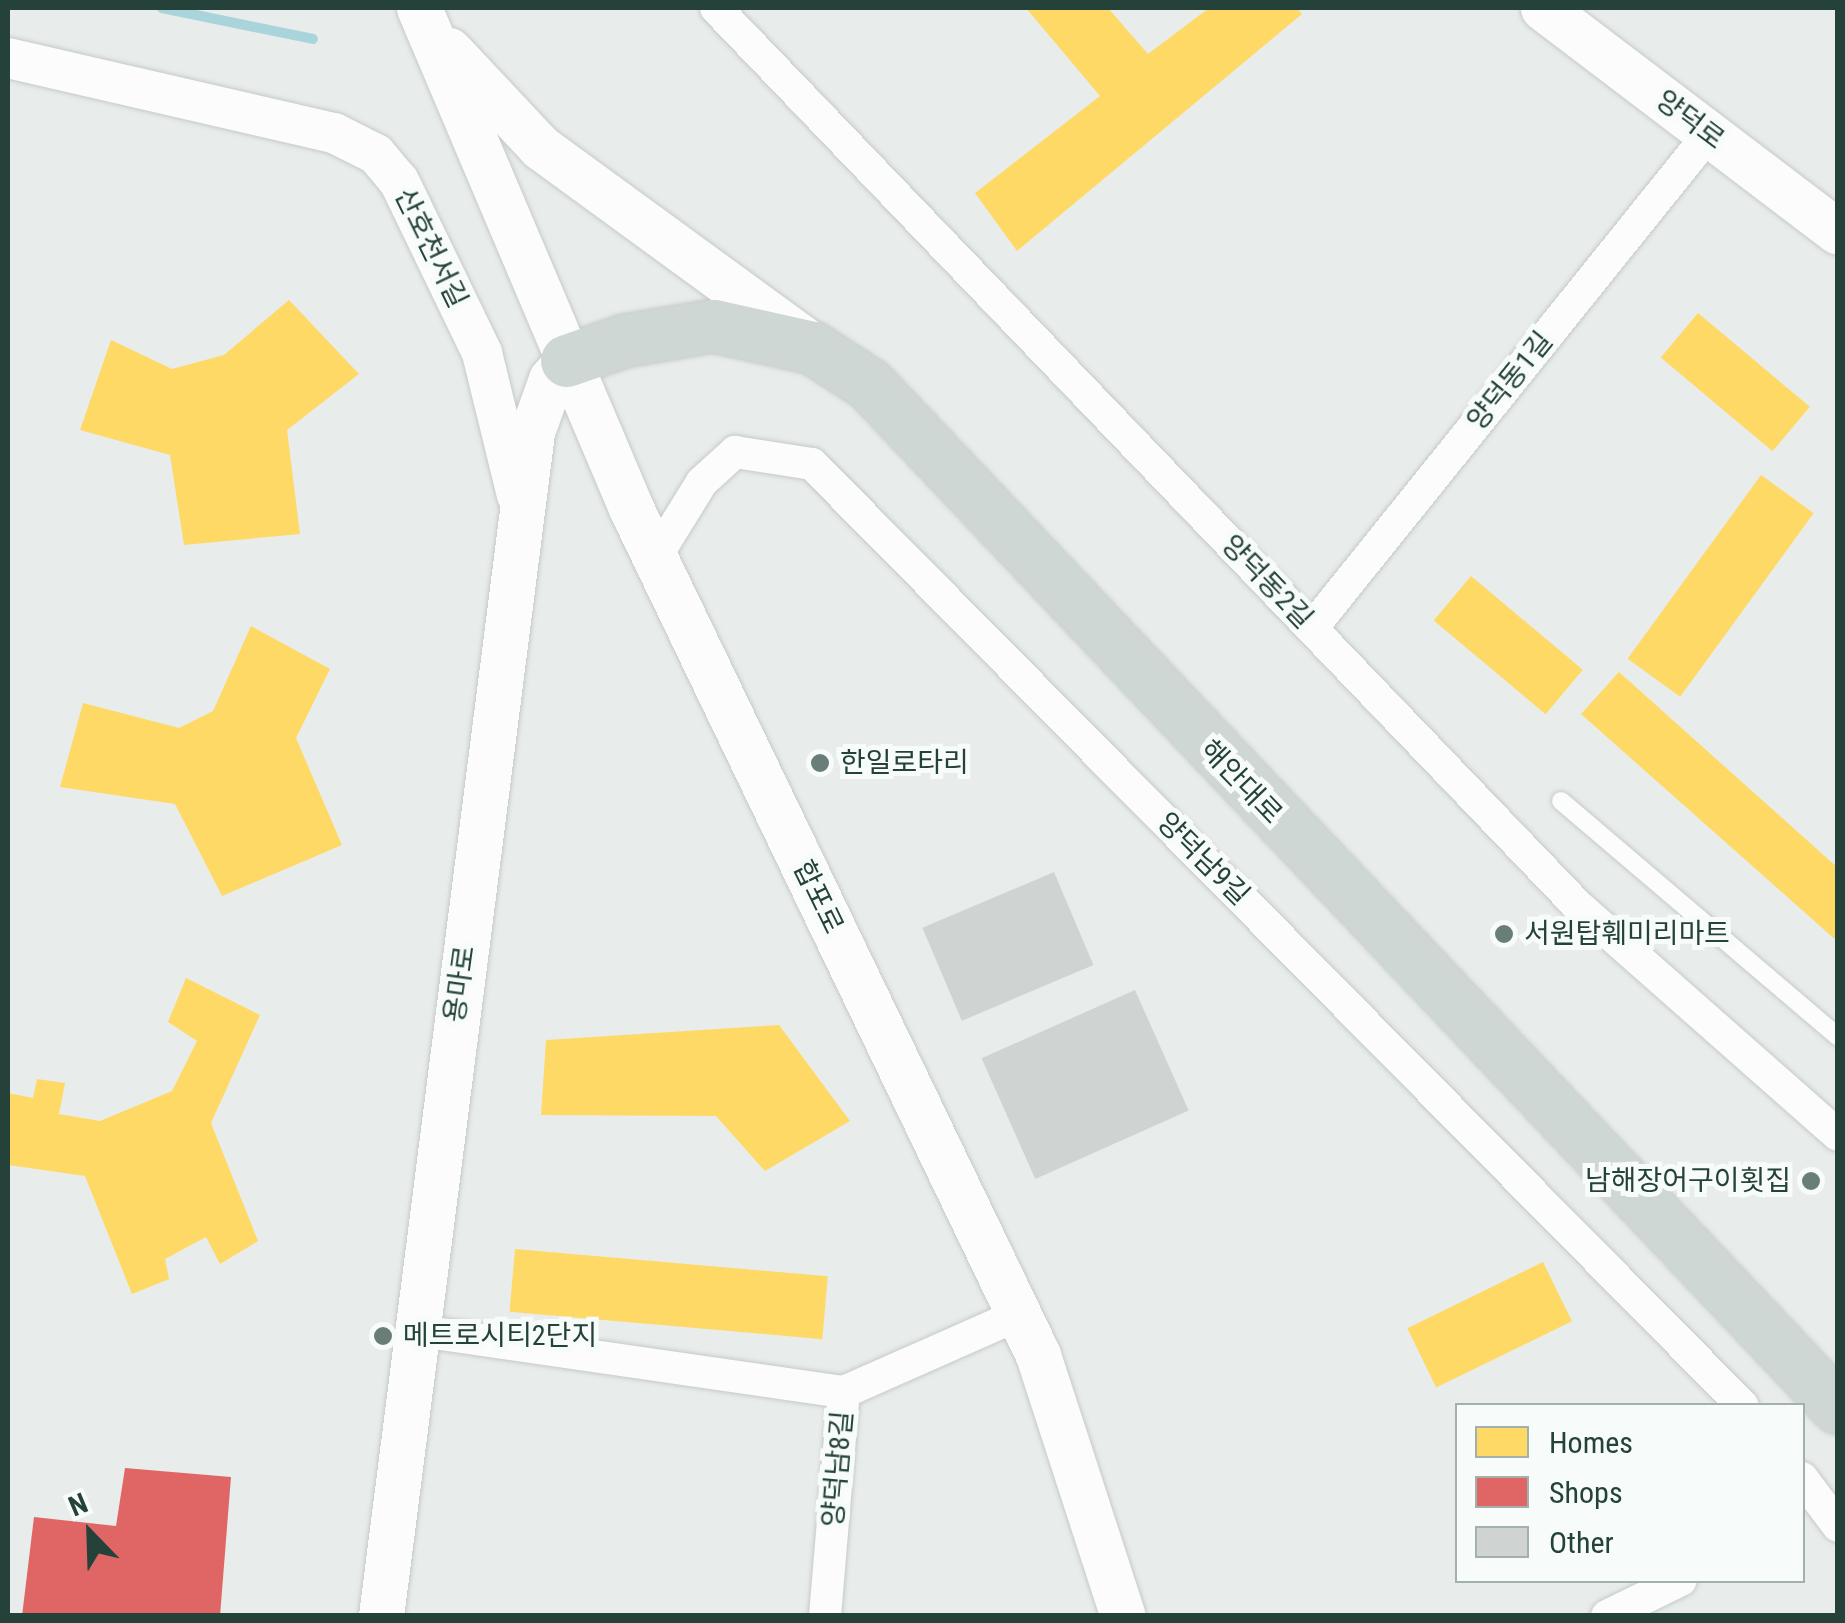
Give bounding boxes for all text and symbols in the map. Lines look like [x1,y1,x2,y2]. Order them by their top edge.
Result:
street label: 양덕로 [1649,83,1731,157]
street label: 산호천서길 [388,183,474,313]
street label: 양덕동1길 [1460,325,1560,437]
street label: 양덕동2길 [1214,528,1320,636]
street label: 해안대로 [1193,733,1289,831]
place label: 한일로타리 [840,746,969,780]
marker: 한일로타리 [809,752,831,774]
street label: 양덕남9길 [1150,806,1256,912]
street label: 합포로 [786,855,850,939]
place label: 서원탑훼미리마트 [1524,917,1730,951]
marker: 서원탑훼미리마트 [1493,923,1515,945]
street label: 용마로 [438,943,482,1025]
place label: 남해장어구이횟집 [1585,1164,1791,1198]
marker: 남해장어구이횟집 [1800,1170,1822,1192]
place label: 메트로시티2단지 [403,1319,597,1353]
marker: 메트로시티2단지 [372,1325,394,1347]
legend [1455,1403,1805,1583]
street label: 양덕남8길 [816,1409,860,1529]
text: Homes [1549,1425,1633,1460]
text: Shops [1549,1475,1623,1510]
north arrow [40,1483,140,1583]
text: N [64,1486,92,1523]
text: Other [1549,1525,1614,1560]

